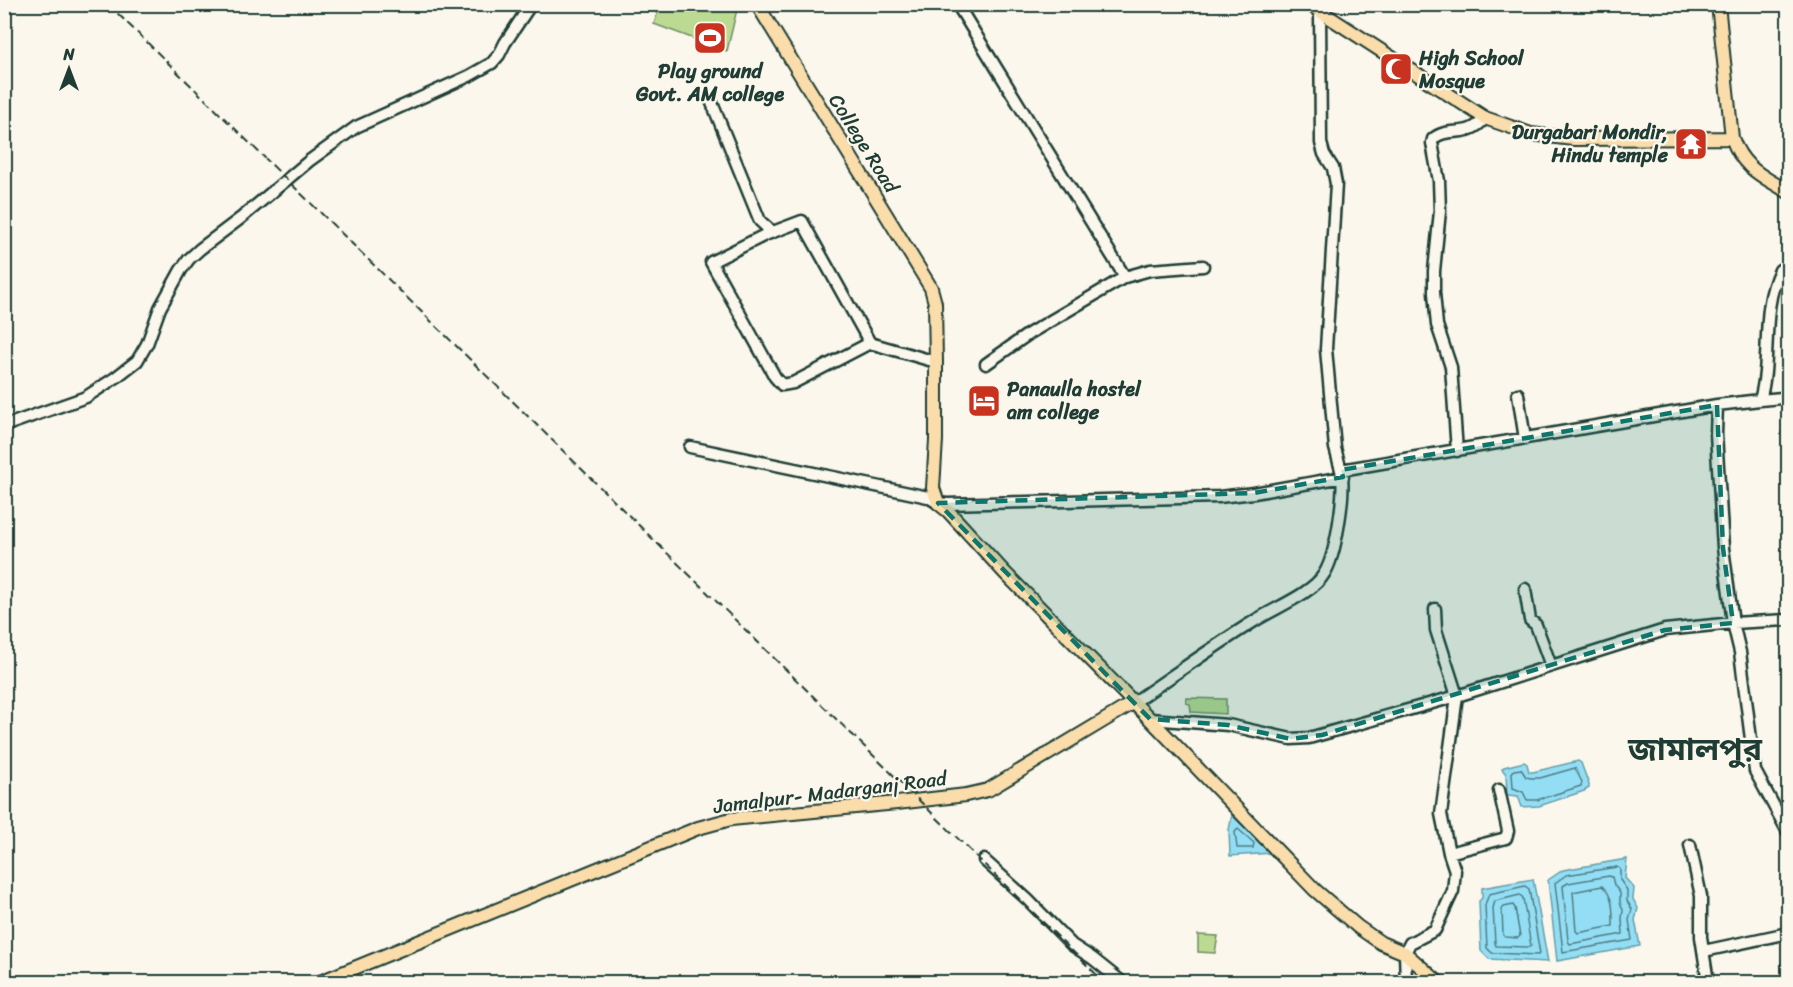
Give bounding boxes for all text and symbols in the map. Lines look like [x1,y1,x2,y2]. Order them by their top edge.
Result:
sports icon: Play ground Govt. AM college [692,20,728,56]
north arrow [39,39,99,99]
text: N [62,40,75,69]
place label: High School Mosque [1418,41,1525,99]
mosque icon: High School Mosque [1378,51,1414,87]
place label: Play ground Govt. AM college [635,54,784,112]
street label: College Road [819,86,909,201]
place label: Durgabari Mondir, Hindu temple [1512,115,1669,173]
temple icon: Durgabari Mondir, Hindu temple [1673,126,1709,162]
place label: Panaulla hostel am college [1006,372,1142,430]
hotel icon: Panaulla hostel am college [966,383,1002,419]
district label: জামালপুর [1627,721,1763,778]
street label: Jamalpur- Madarganj Road [711,761,950,824]

